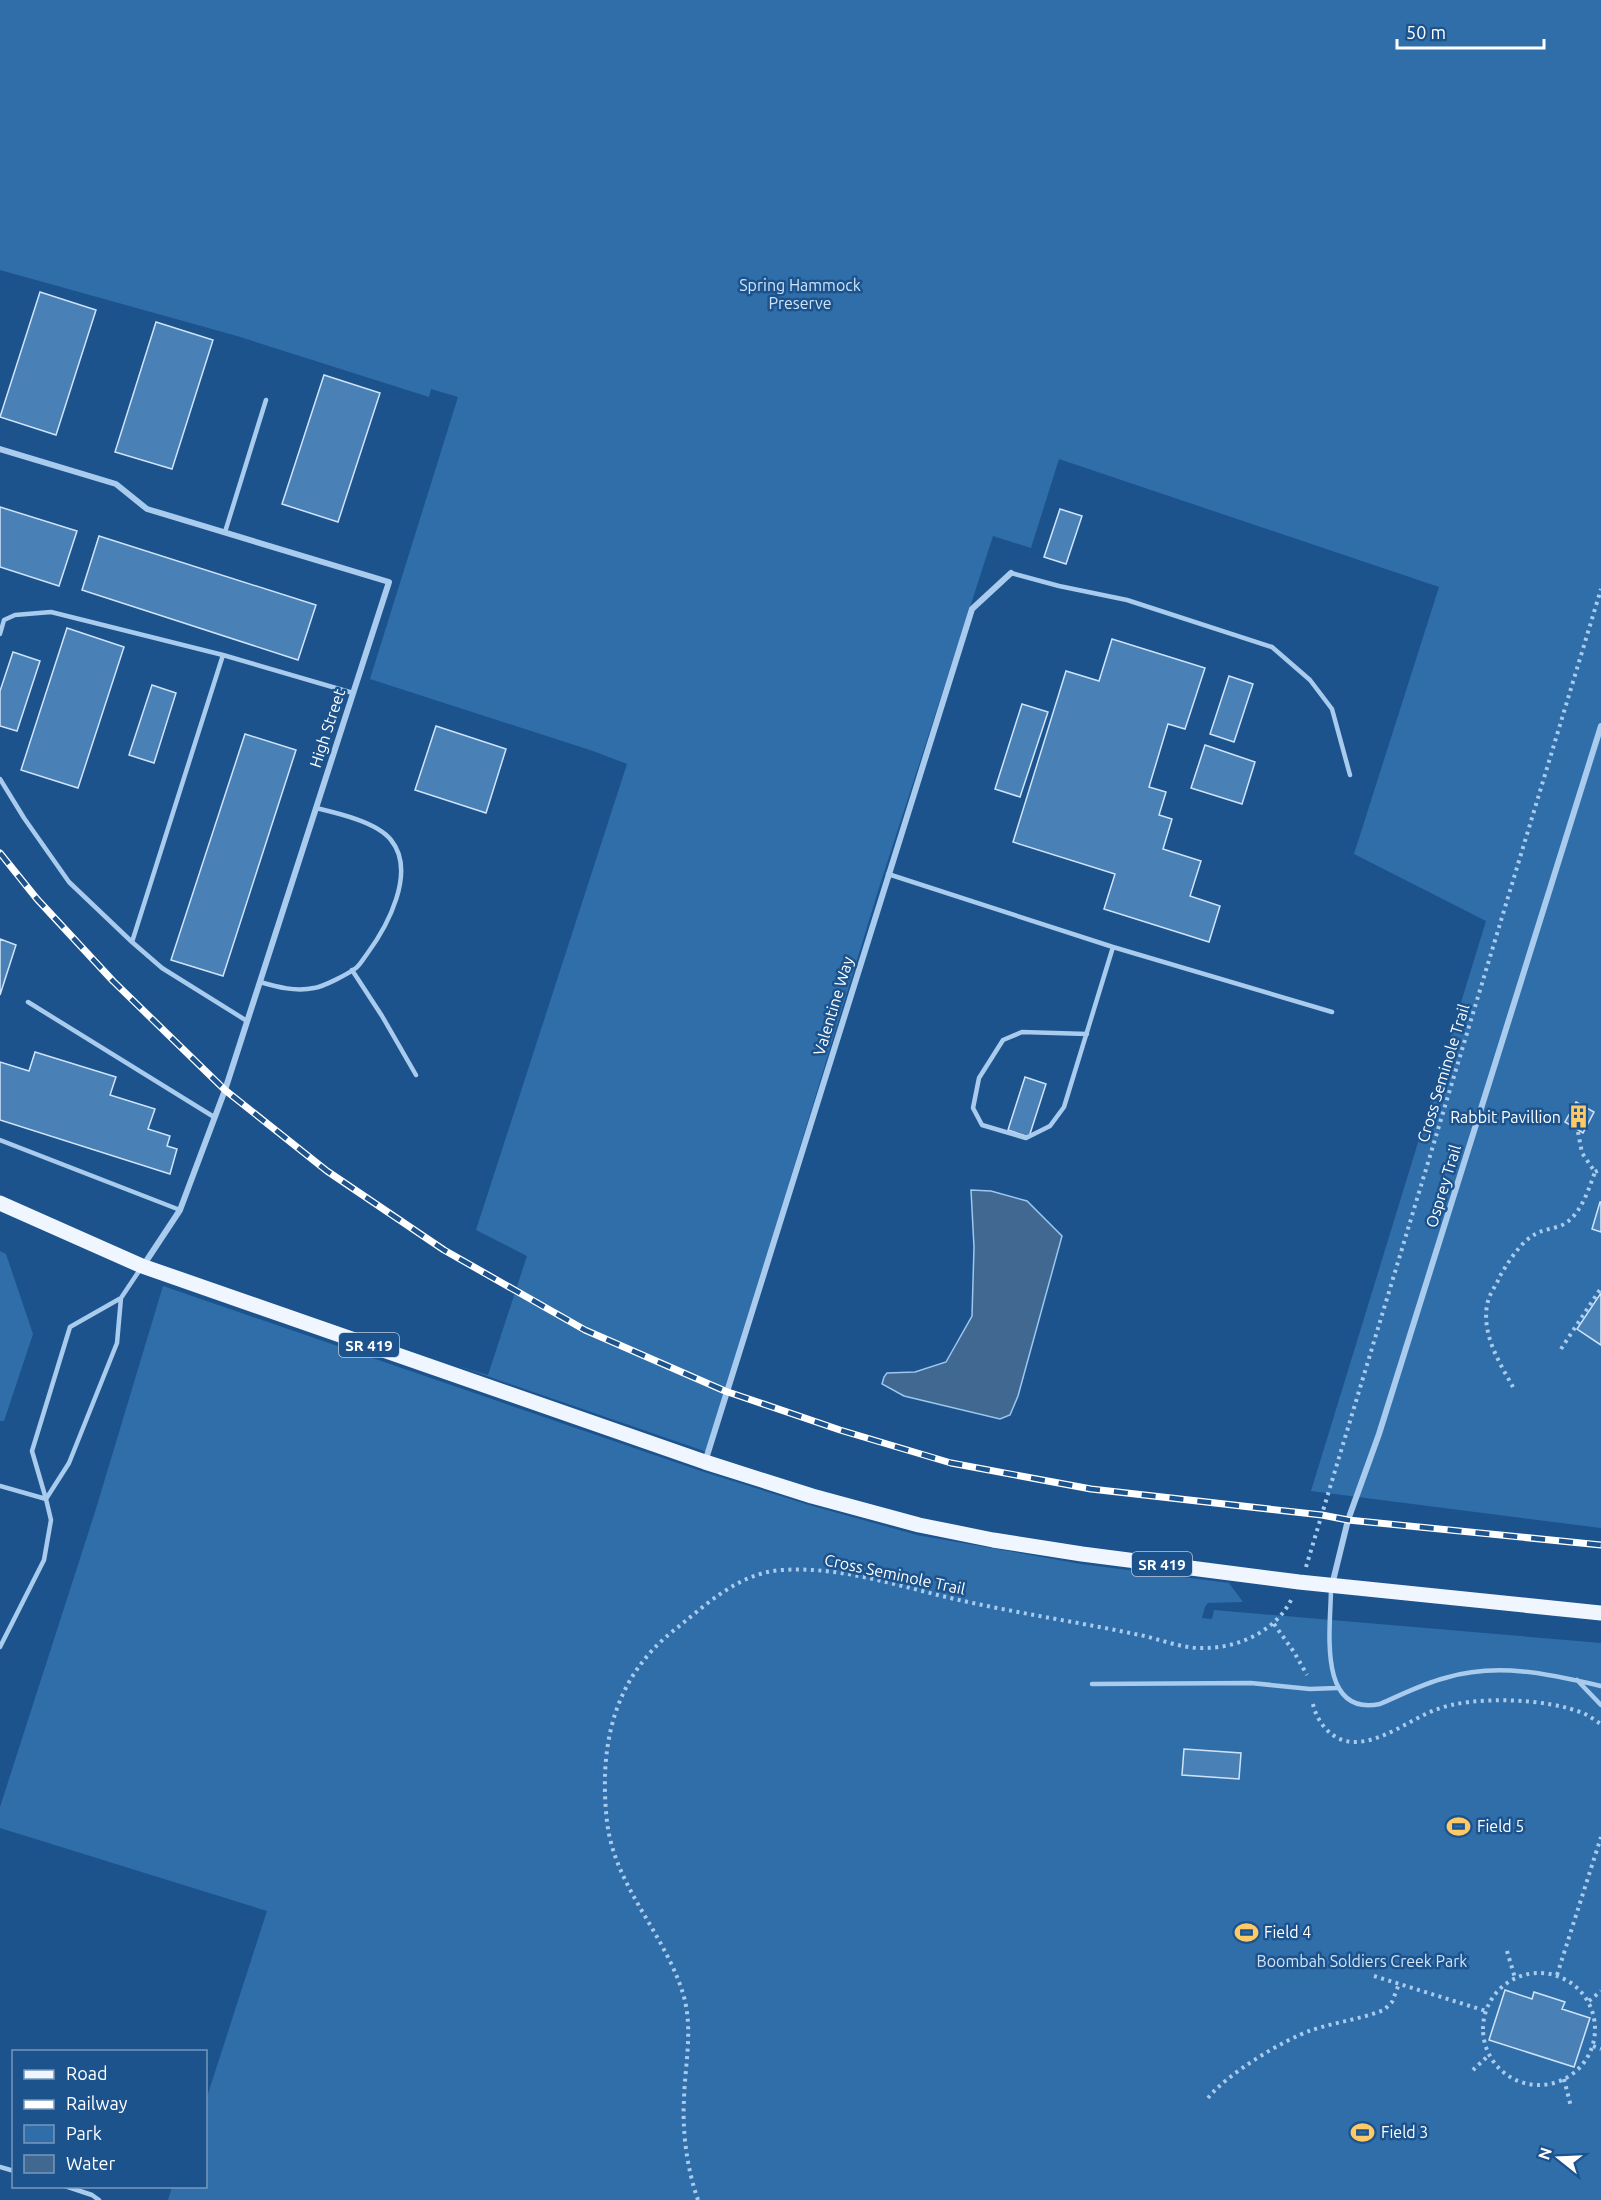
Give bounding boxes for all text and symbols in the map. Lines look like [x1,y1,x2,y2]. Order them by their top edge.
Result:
scale bar [1397,12,1544,50]
text: 50 m [1406,22,1446,42]
park label: Spring Hammock Preserve [739,276,861,312]
street label: High Street [306,686,348,770]
street label: Valentine Way [809,954,857,1058]
street label: Cross Seminole Trail [1413,1002,1473,1144]
building icon: Rabbit Pavillion [1566,1104,1592,1130]
place label: Rabbit Pavillion [1450,1108,1561,1126]
street label: Osprey Trail [1422,1142,1464,1230]
road number: SR 419 [339,1333,399,1357]
street label: Cross Seminole Trail [823,1550,967,1598]
road number: SR 419 [1132,1552,1192,1576]
sports icon: Field 5 [1446,1813,1472,1839]
place label: Field 5 [1477,1817,1524,1835]
sports icon: Field 4 [1233,1919,1259,1945]
place label: Field 4 [1264,1923,1311,1941]
park label: Boombah Soldiers Creek Park [1257,1952,1467,1970]
legend [12,2050,207,2188]
text: Road [66,2063,108,2083]
text: Railway [66,2093,128,2113]
sports icon: Field 3 [1350,2119,1376,2145]
text: Park [66,2123,102,2143]
place label: Field 3 [1381,2123,1428,2141]
north arrow [1529,2128,1589,2188]
text: N [1534,2145,1555,2162]
text: Water [66,2153,116,2173]

